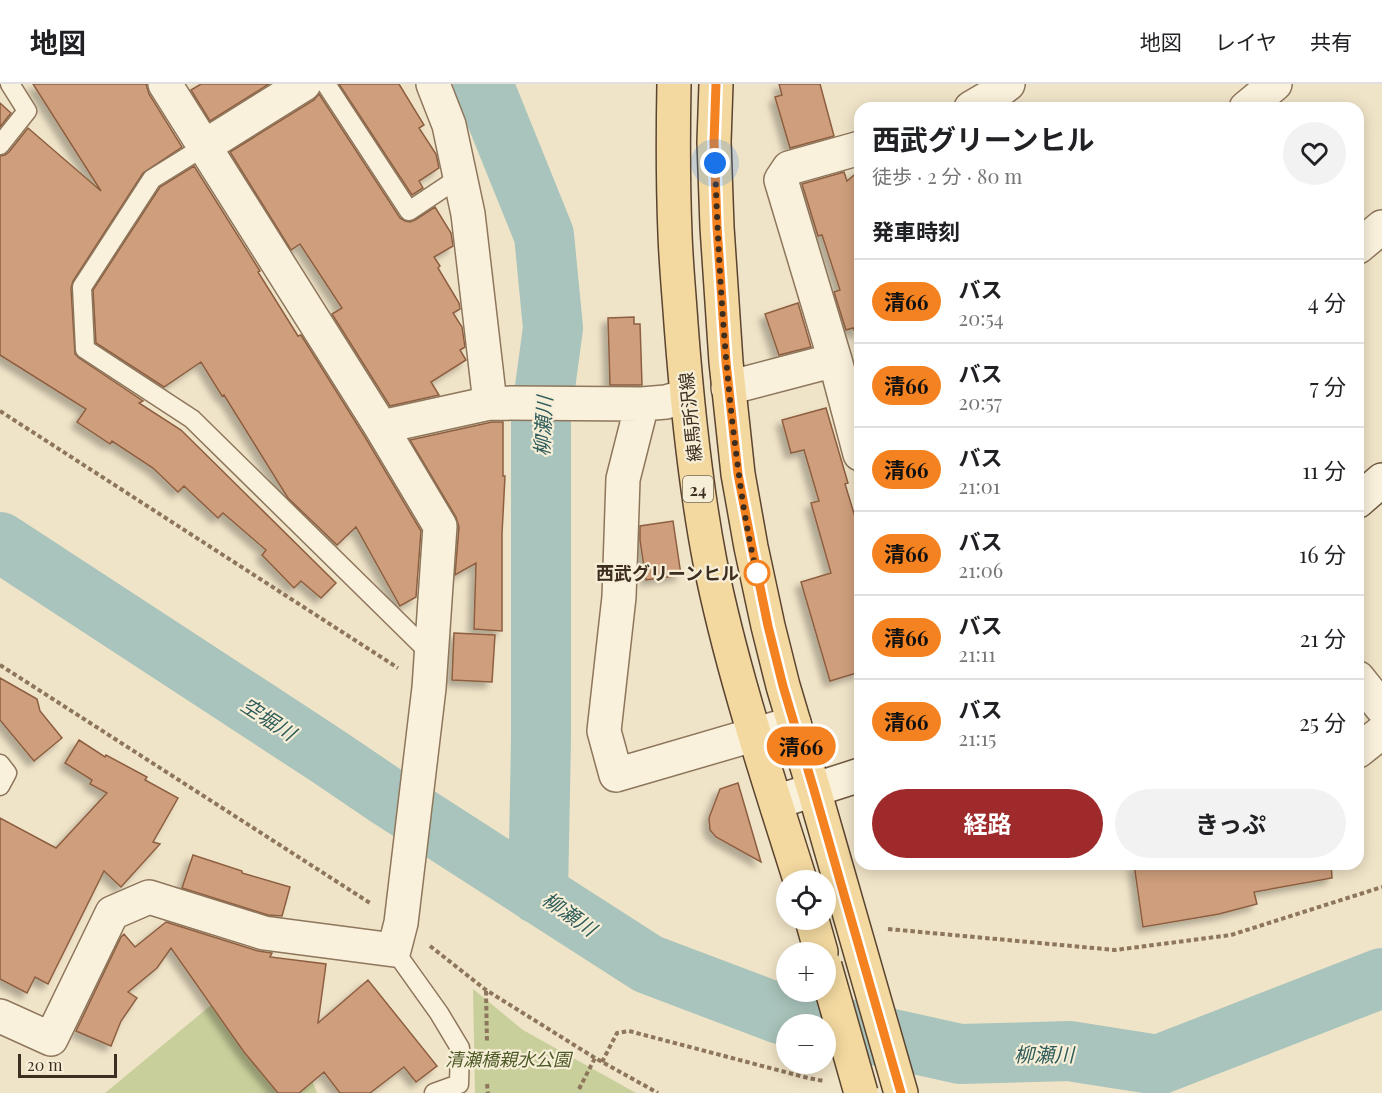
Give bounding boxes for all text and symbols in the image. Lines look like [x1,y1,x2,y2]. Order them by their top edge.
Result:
text: 地図 [30,23,86,60]
text: 地図 [1140,27,1182,55]
text: レイヤ [1215,27,1277,55]
text: 共有 [1310,27,1352,55]
text: 西武グリーンヒル [872,120,1095,157]
button: heart [1283,122,1346,185]
your location [700,148,730,178]
text: 徒歩 · 2 分 · 80 m [872,162,1022,189]
text: 発車時刻 [872,216,960,246]
text: バス [959,274,1003,304]
text: 清66 [884,287,929,315]
text: 4 分 [1308,287,1346,317]
text: 20:54 [959,304,1004,331]
text: バス [959,358,1003,388]
street label: 練馬所沢線 [673,371,707,463]
text: 清66 [884,371,929,399]
text: 7 分 [1310,371,1346,401]
text: 20:57 [959,388,1002,415]
water label: 柳瀬川 [527,393,557,457]
text: バス [959,442,1003,472]
text: 清66 [884,455,929,483]
text: 11 分 [1302,455,1346,485]
text: 21:01 [959,472,1000,499]
road number: 24 [683,476,713,502]
text: バス [959,526,1003,556]
text: 清66 [884,539,929,567]
text: 16 分 [1299,539,1346,569]
text: 21:06 [959,556,1003,583]
marker: 西武グリーンヒル [744,560,770,586]
place label: 西武グリーンヒル [596,561,739,585]
text: バス [959,610,1003,640]
text: 清66 [884,623,929,651]
text: 21 分 [1300,623,1346,653]
text: 21:11 [959,640,996,667]
water label: 空堀川 [236,690,303,747]
text: バス [959,694,1003,724]
text: 清66 [884,707,929,735]
text: 25 分 [1299,707,1346,737]
text: 21:15 [959,724,996,751]
line badge: 清66 [766,726,836,766]
text: 清66 [779,732,823,760]
button: 経路 [872,789,1103,858]
button: きっぷ [1115,789,1346,858]
map controls [776,870,836,1074]
button: locate [776,870,836,930]
water label: 柳瀬川 [538,885,604,942]
button: + [776,942,836,1002]
button: − [776,1014,836,1074]
water label: 柳瀬川 [1014,1040,1076,1067]
park label: 清瀬橋親水公園 [445,1047,574,1071]
scale bar [18,1051,117,1078]
text: 20 m [27,1054,62,1075]

